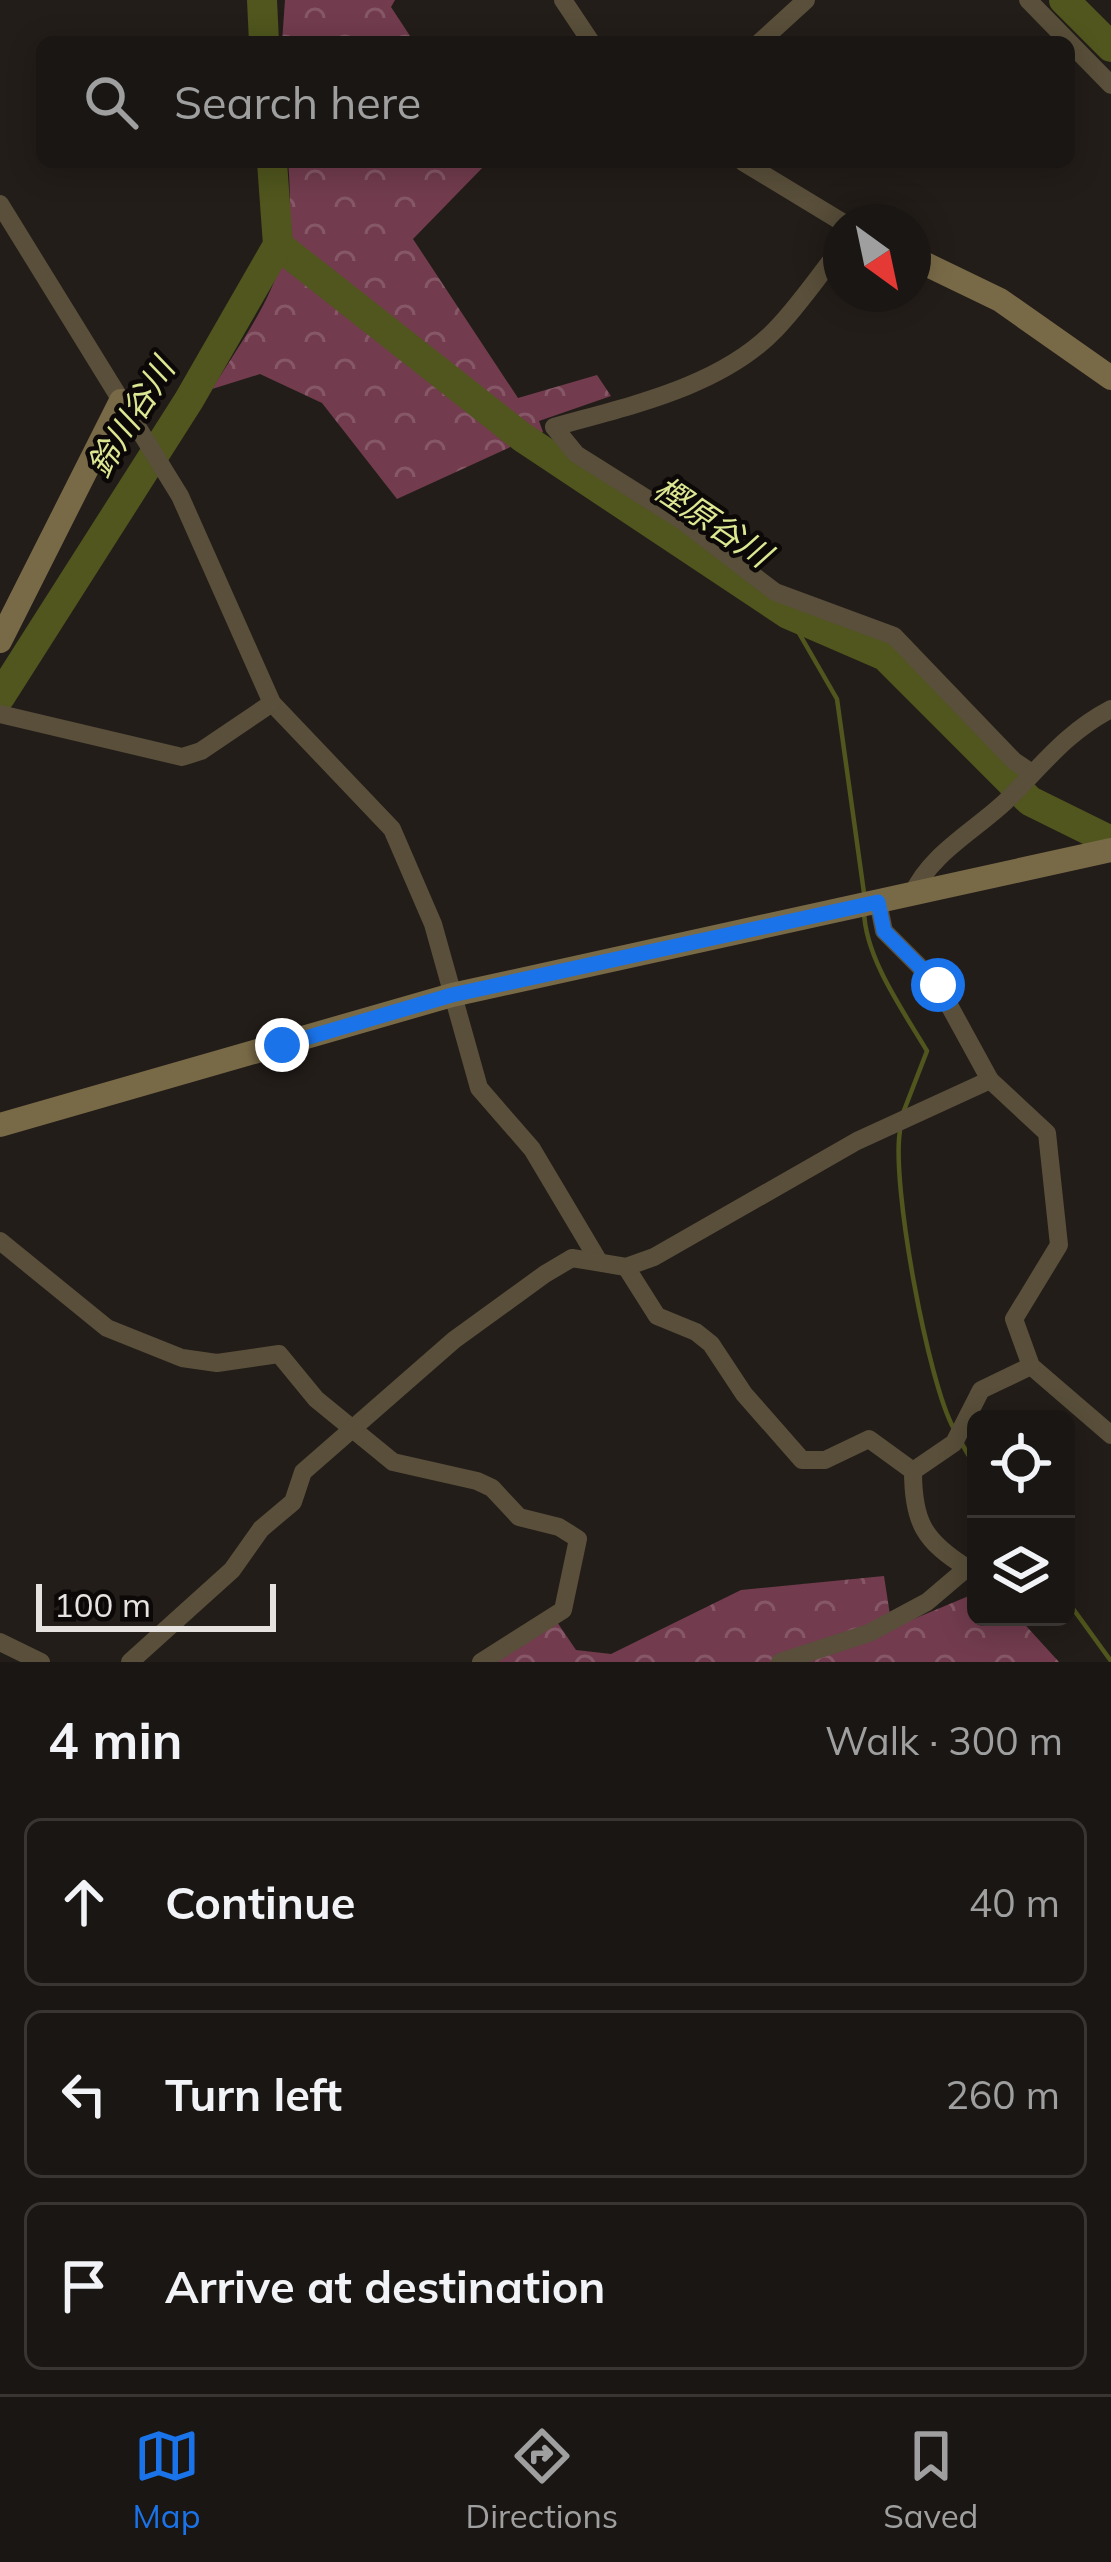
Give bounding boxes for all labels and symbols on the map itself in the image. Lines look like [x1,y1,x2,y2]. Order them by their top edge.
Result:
north arrow [823,204,931,312]
water label: 鈴川谷川 [78,348,184,484]
water label: 樫原谷川 [647,467,782,577]
route start [911,958,965,1012]
route end [255,1018,309,1072]
scale bar [36,1578,276,1631]

